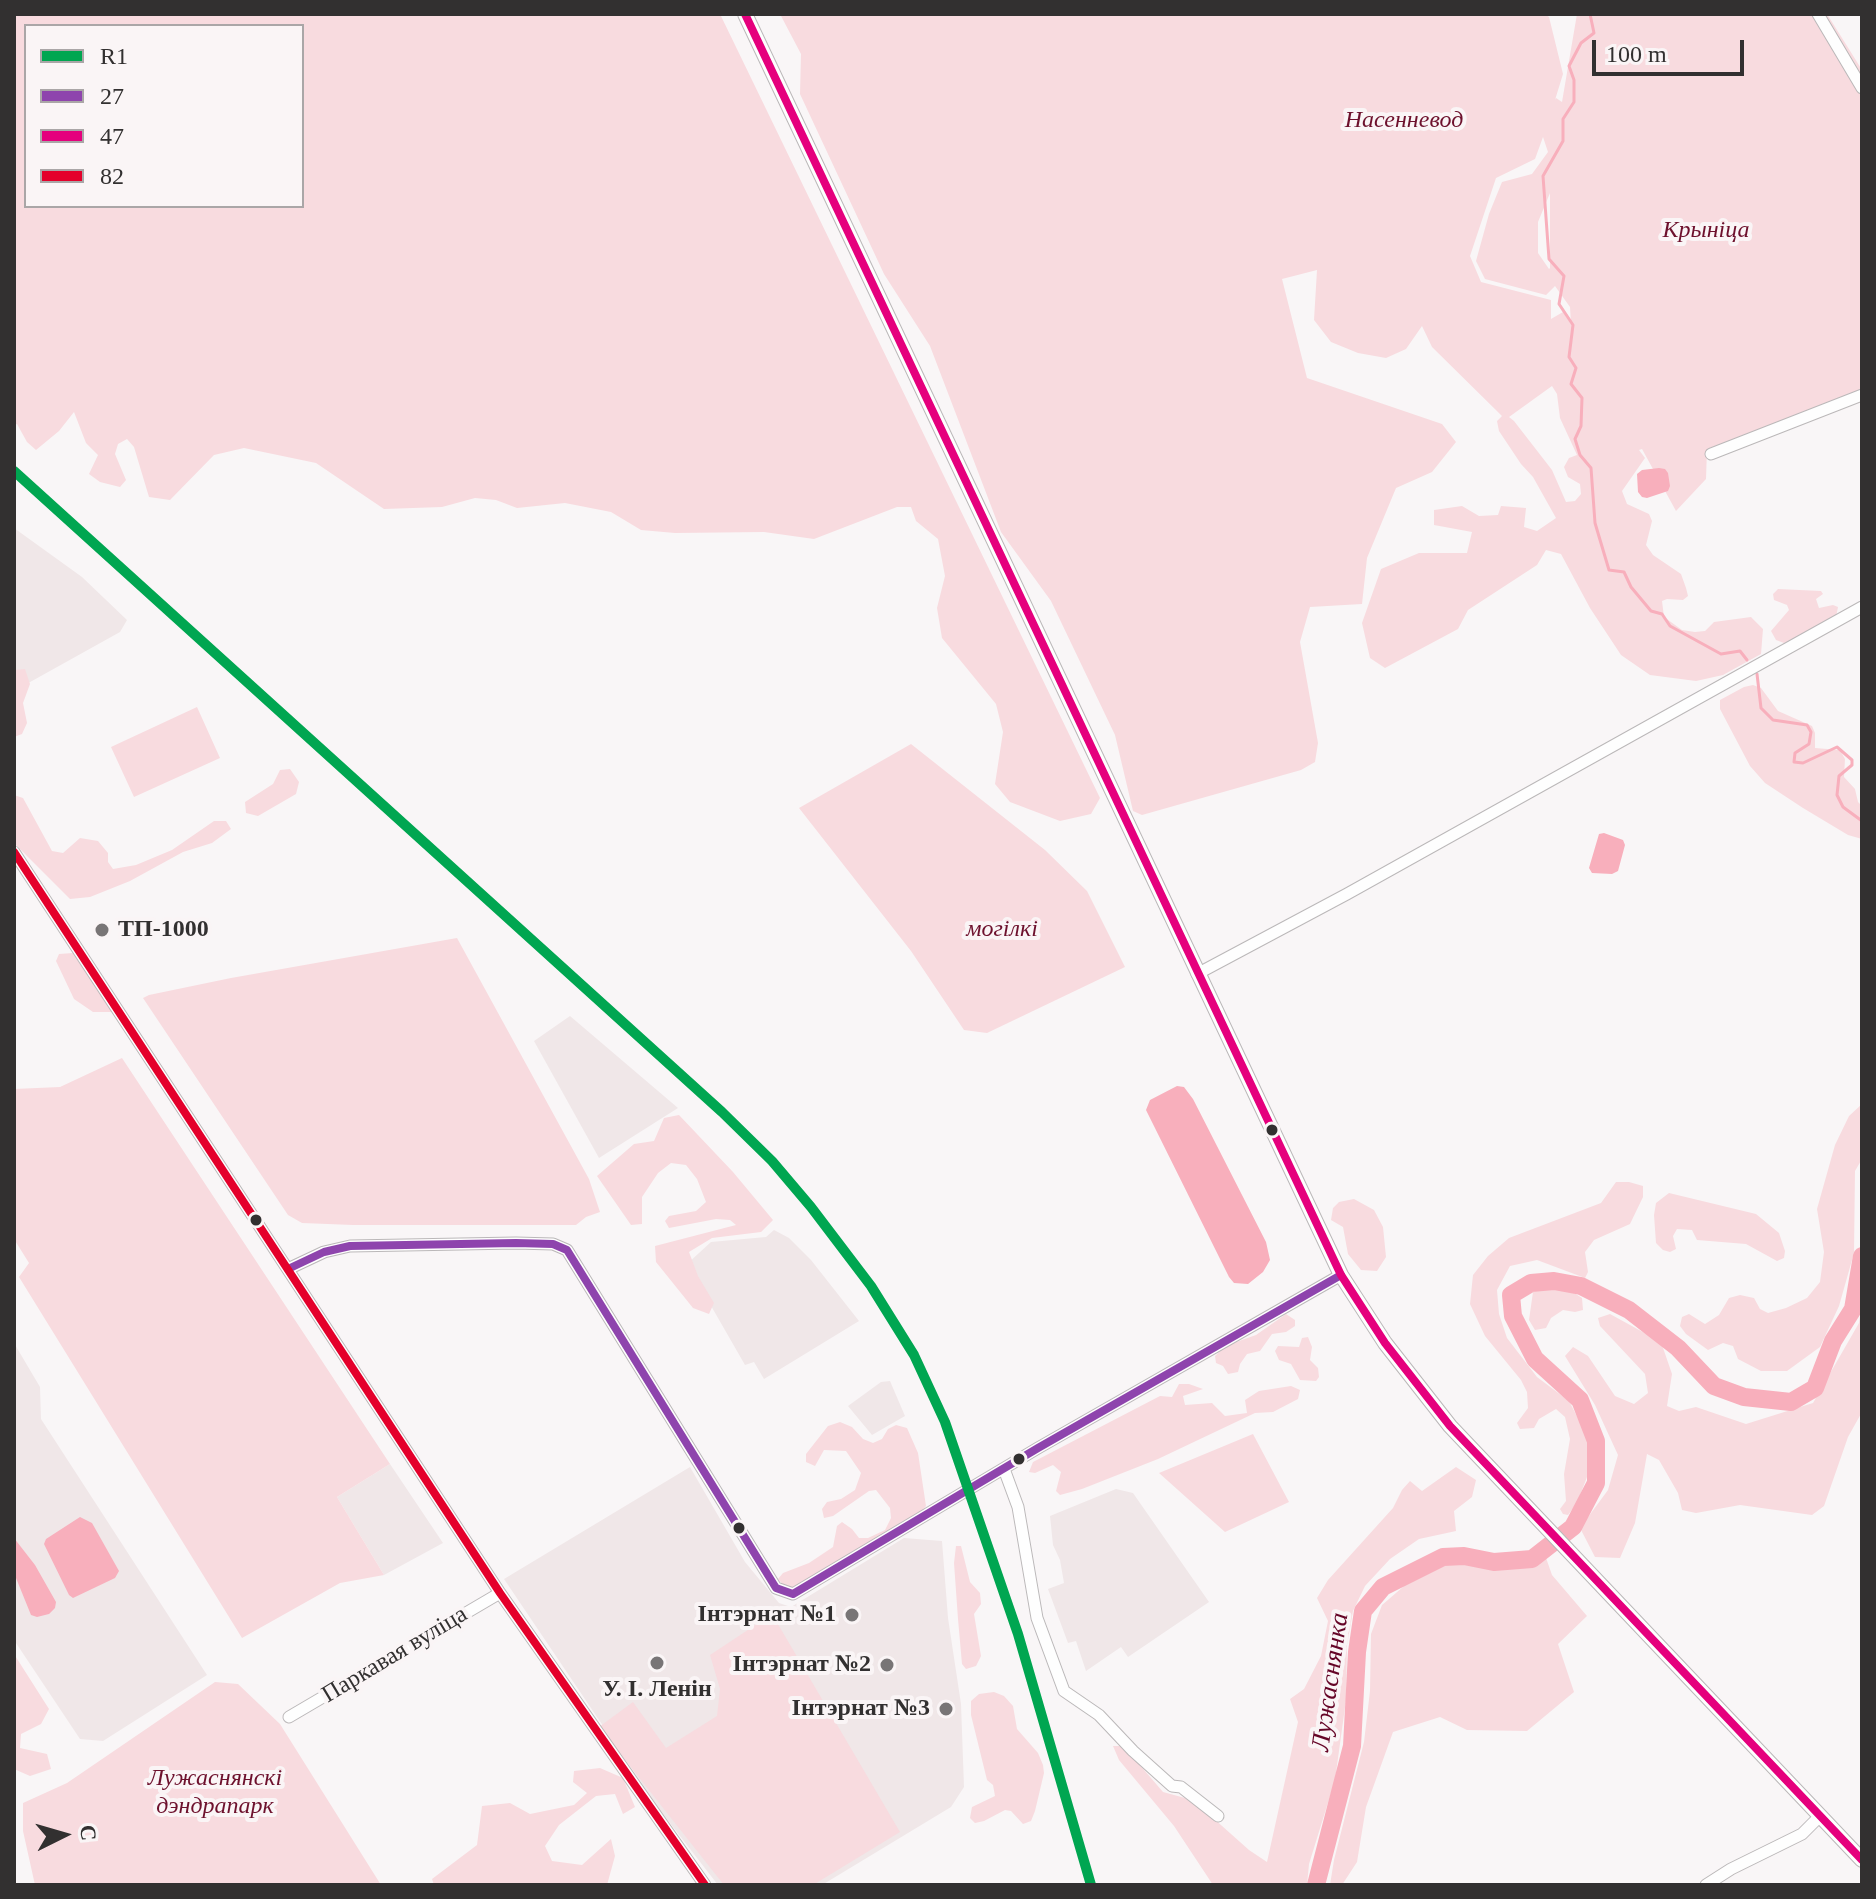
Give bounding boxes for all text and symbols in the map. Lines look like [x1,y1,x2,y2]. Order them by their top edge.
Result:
legend [24,24,304,208]
scale bar [1596,24,1748,74]
text: 100 m [1606,41,1667,67]
text: R1 [100,43,128,69]
text: 27 [100,83,124,109]
park label: Насенневод [1345,107,1463,135]
text: 47 [100,123,124,149]
text: 82 [100,163,124,189]
park label: Крыніца [1662,217,1750,245]
place label: ТП-1000 [118,916,209,944]
park label: могілкі [966,916,1038,944]
marker: ТП-1000 [93,921,111,939]
unlabelled marker [1264,1122,1280,1138]
unlabelled marker [248,1212,264,1228]
unlabelled marker [1011,1451,1027,1467]
unlabelled marker [731,1520,747,1536]
street label: Паркавая вуліца [317,1600,473,1710]
place label: Інтэрнат №1 [698,1601,836,1629]
marker: Інтэрнат №1 [843,1606,861,1624]
water label: Лужаснянка [1306,1611,1356,1753]
place label: Інтэрнат №2 [733,1651,871,1679]
marker: У. І. Ленін [648,1654,666,1672]
marker: Інтэрнат №2 [878,1656,896,1674]
place label: У. І. Ленін [602,1676,712,1704]
place label: Інтэрнат №3 [792,1695,930,1723]
marker: Інтэрнат №3 [937,1700,955,1718]
park label: Лужаснянскі дэндрапарк [148,1765,282,1821]
north arrow [24,1795,104,1875]
text: С [75,1824,102,1842]

